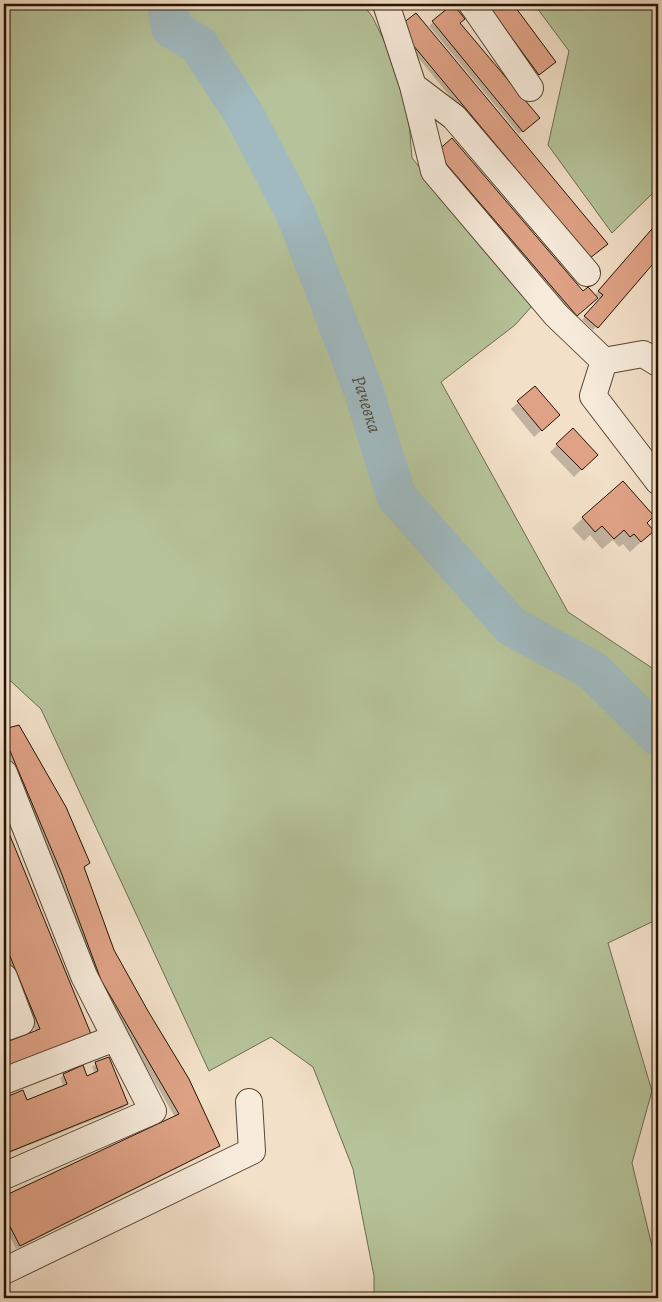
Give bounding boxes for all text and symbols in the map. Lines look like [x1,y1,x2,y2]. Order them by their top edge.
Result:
water label: Рачевка [345,371,388,436]

